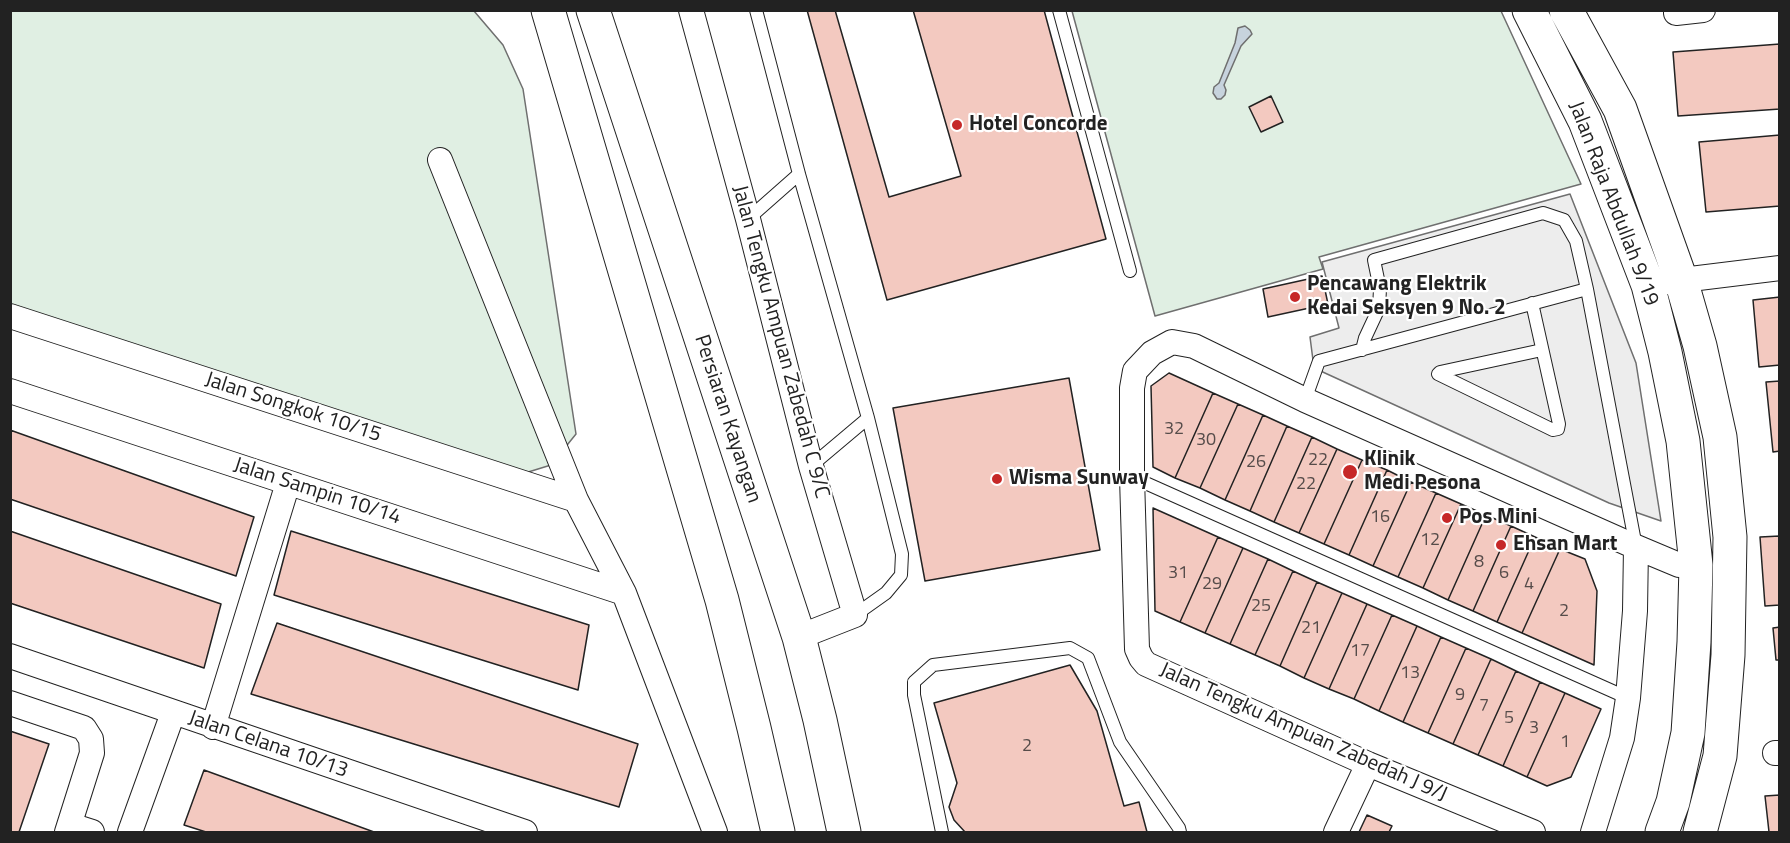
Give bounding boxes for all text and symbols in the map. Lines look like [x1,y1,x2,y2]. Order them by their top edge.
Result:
street label: Jalan Raja Abdullah 9/19 [1562,98,1664,310]
place label: Hotel Concorde [969,112,1107,138]
marker: Hotel Concorde [950,118,964,132]
street label: Jalan Tengku Ampuan Zabedah C 9/C [726,183,834,501]
place label: Pencawang Elektrik Kedai Seksyen 9 No. 2 [1307,272,1506,322]
marker: Pencawang Elektrik Kedai Seksyen 9 No. 2 [1288,290,1302,304]
street label: Persiaran Kayangan [688,332,766,506]
street label: Jalan Songkok 10/15 [202,368,384,448]
house number: 32 [1164,419,1184,441]
house number: 30 [1196,430,1216,452]
place label: Klinik Medi Pesona [1364,447,1481,497]
house number: 22 [1308,450,1328,472]
house number: 26 [1246,452,1266,474]
street label: Jalan Sampin 10/14 [230,453,404,531]
marker: Klinik Medi Pesona [1341,463,1359,481]
place label: Wisma Sunway [1009,466,1149,492]
marker: Wisma Sunway [990,472,1004,486]
house number: 22 [1296,474,1316,496]
place label: Pos Mini [1459,505,1538,531]
house number: 16 [1370,507,1390,529]
marker: Pos Mini [1440,511,1454,525]
house number: 12 [1420,530,1440,552]
place label: Ehsan Mart [1513,532,1617,558]
marker: Ehsan Mart [1494,538,1508,552]
house number: 8 [1474,552,1484,574]
house number: 31 [1168,563,1188,585]
house number: 6 [1499,563,1509,585]
house number: 29 [1202,574,1222,596]
house number: 4 [1524,574,1534,596]
house number: 25 [1251,596,1271,618]
house number: 2 [1559,601,1569,623]
house number: 21 [1301,618,1321,640]
house number: 17 [1350,641,1370,663]
street label: Jalan Tengku Ampuan Zabedah J 9/J [1155,658,1451,808]
house number: 13 [1400,663,1420,685]
house number: 9 [1455,685,1465,707]
house number: 7 [1479,696,1489,718]
street label: Jalan Celana 10/13 [185,706,351,784]
house number: 5 [1504,708,1514,730]
house number: 3 [1529,718,1539,740]
house number: 1 [1560,732,1570,754]
house number: 2 [1022,736,1032,758]

